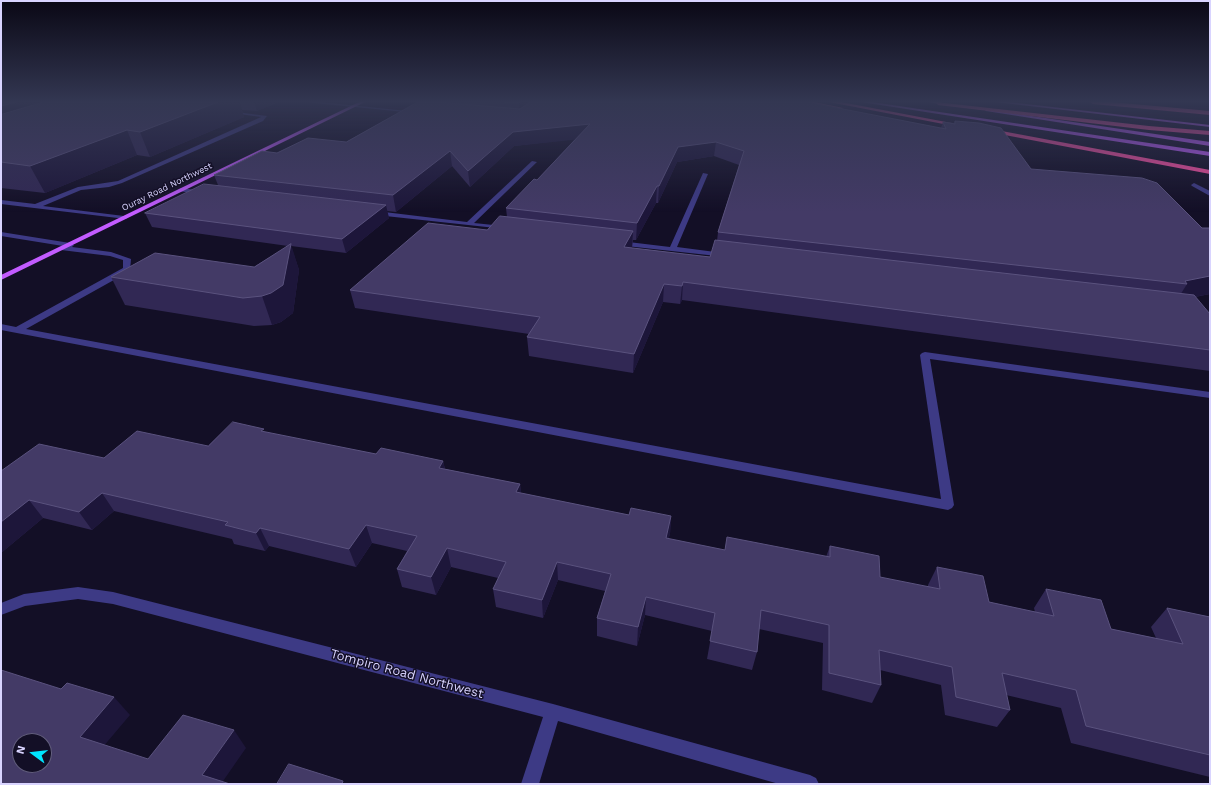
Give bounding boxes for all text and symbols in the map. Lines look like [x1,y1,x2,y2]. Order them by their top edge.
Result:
street label: Ouray Road Northwest [120,160,214,214]
street label: Tompiro Road Northwest [329,646,485,702]
north arrow [12,733,52,773]
text: N [14,744,28,756]

